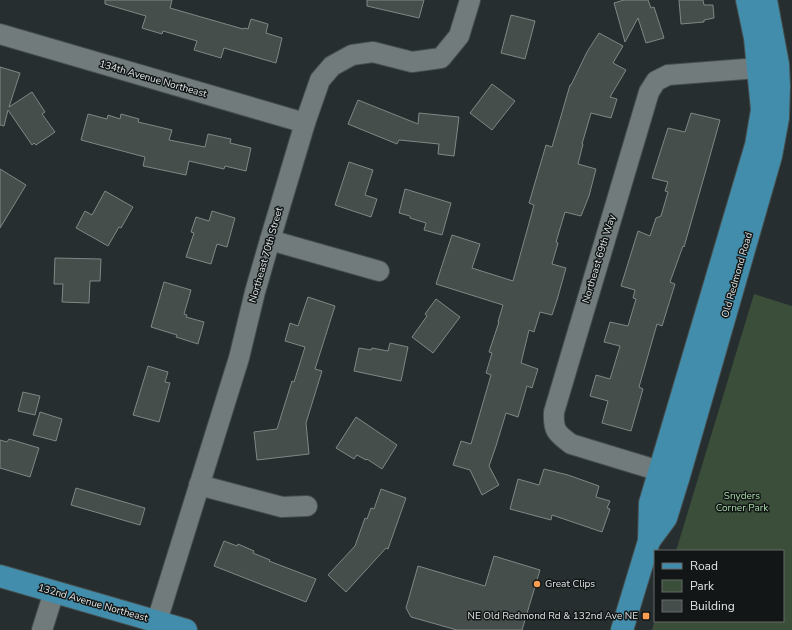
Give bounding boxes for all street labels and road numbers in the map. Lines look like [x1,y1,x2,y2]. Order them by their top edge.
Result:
street label: 134th Avenue Northeast [98,57,209,101]
street label: Northeast 70th Street [246,205,286,304]
street label: Northeast 69th Way [579,212,619,305]
street label: Old Redmond Road [718,231,756,319]
street label: 132nd Avenue Northeast [36,581,150,626]

